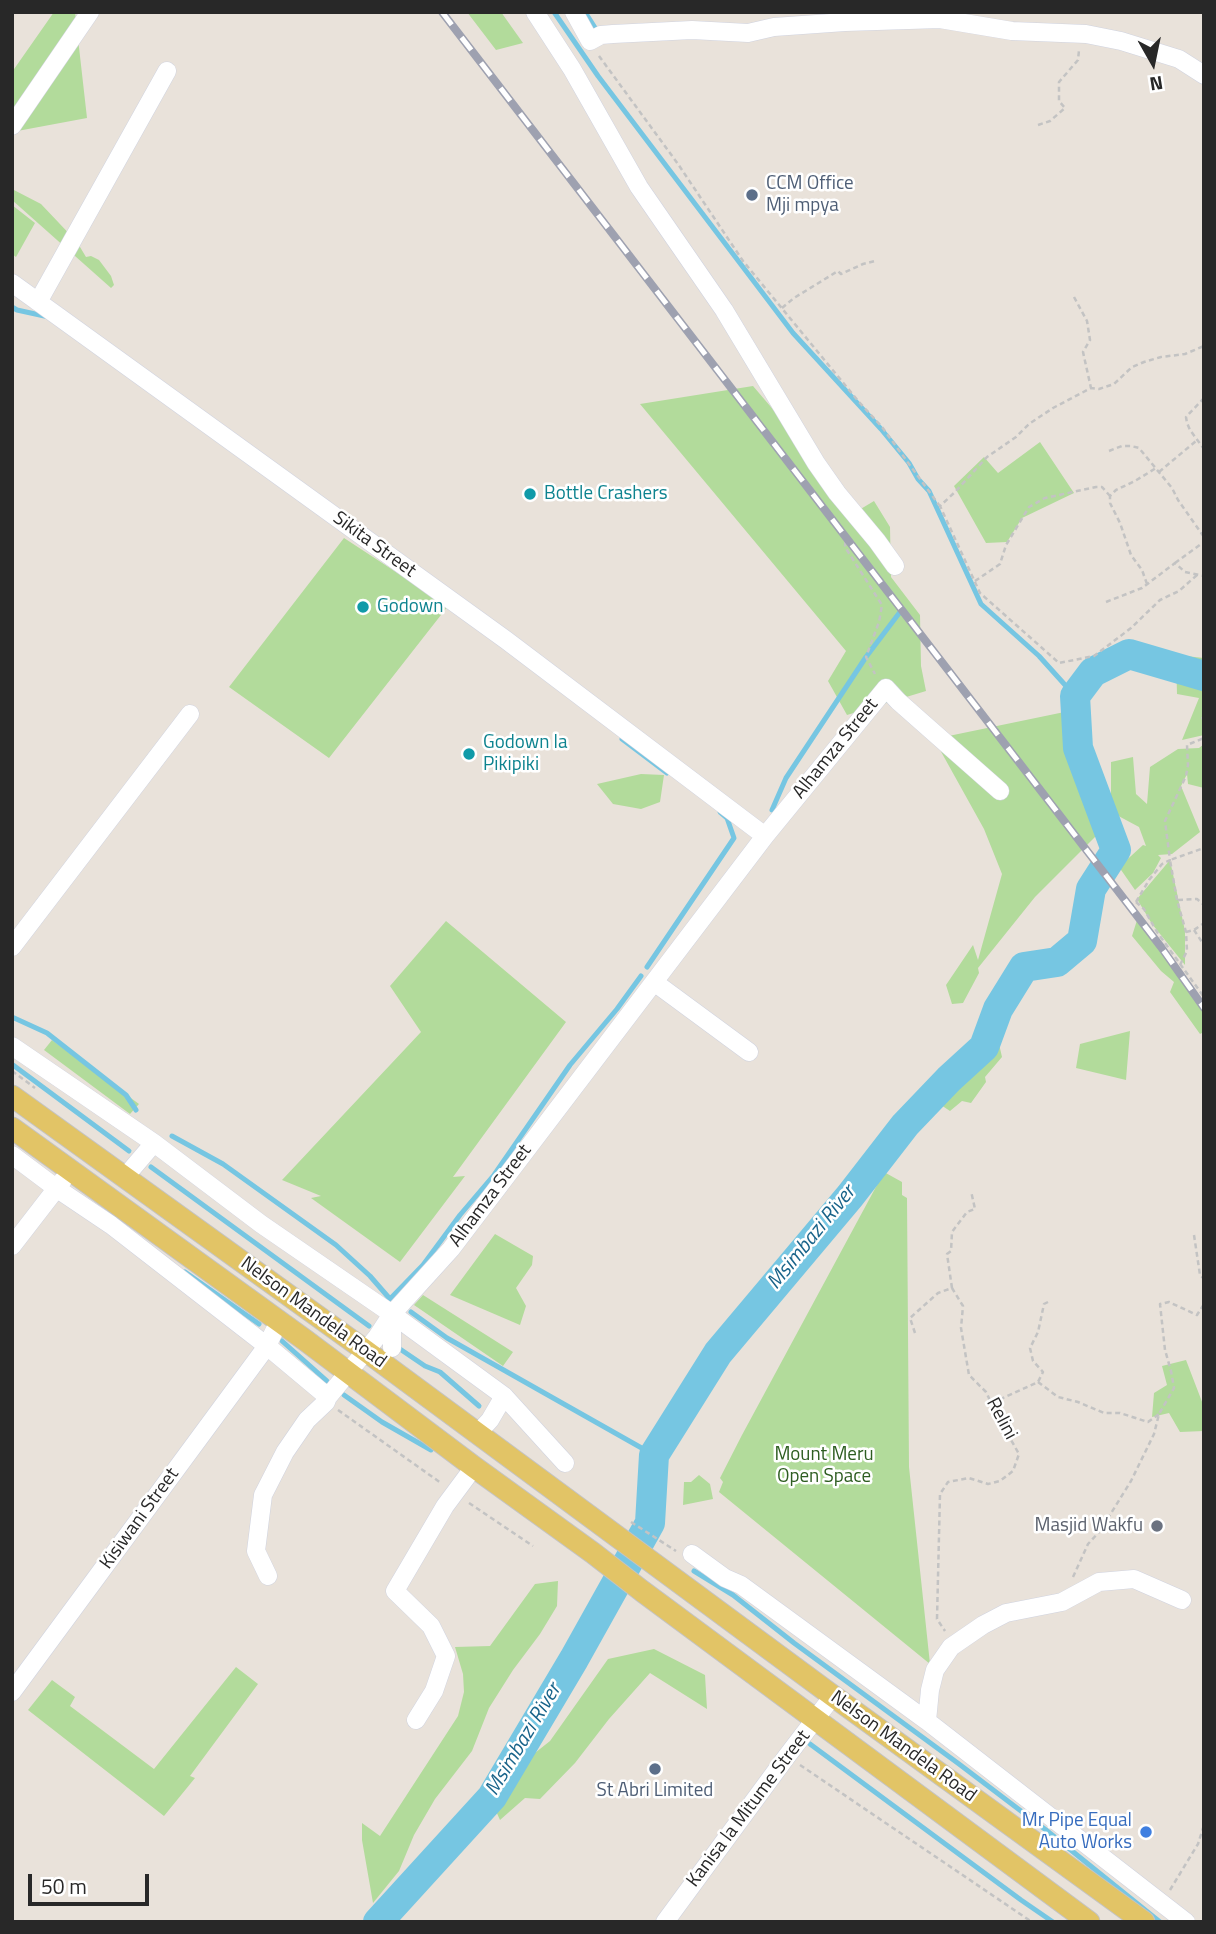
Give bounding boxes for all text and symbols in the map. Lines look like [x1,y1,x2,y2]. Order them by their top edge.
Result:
north arrow [1118,28,1188,98]
text: N [1148,69,1165,100]
place label: CCM Office Mji mpya [766,173,854,217]
marker: CCM Office Mji mpya [744,187,760,203]
place label: Bottle Crashers [544,483,668,505]
marker: Bottle Crashers [522,486,538,502]
street label: Sikita Street [328,507,420,583]
place label: Godown [377,596,443,618]
marker: Godown [355,599,371,615]
street label: Alhamza Street [789,694,883,804]
place label: Godown la Pikipiki [483,732,567,776]
marker: Godown la Pikipiki [461,746,477,762]
street label: Alhamza Street [445,1140,537,1252]
water label: Msimbazi River [762,1181,862,1295]
street label: Nelson Mandela Road [236,1252,390,1374]
street label: Relini [981,1394,1021,1444]
park label: Mount Meru Open Space [774,1444,874,1488]
street label: Kisiwani Street [96,1464,184,1574]
place label: Masjid Wakfu [1035,1515,1143,1537]
marker: Masjid Wakfu [1149,1518,1165,1534]
water label: Msimbazi River [481,1679,567,1801]
street label: Nelson Mandela Road [826,1686,980,1808]
street label: Kanisa la Mitume Street [682,1726,816,1892]
marker: St Abri Limited [647,1761,663,1777]
place label: St Abri Limited [597,1780,713,1802]
place label: Mr Pipe Equal Auto Works [1022,1810,1132,1854]
marker: Mr Pipe Equal Auto Works [1138,1824,1154,1840]
scale bar [32,1860,152,1904]
text: 50 m [41,1870,87,1902]

